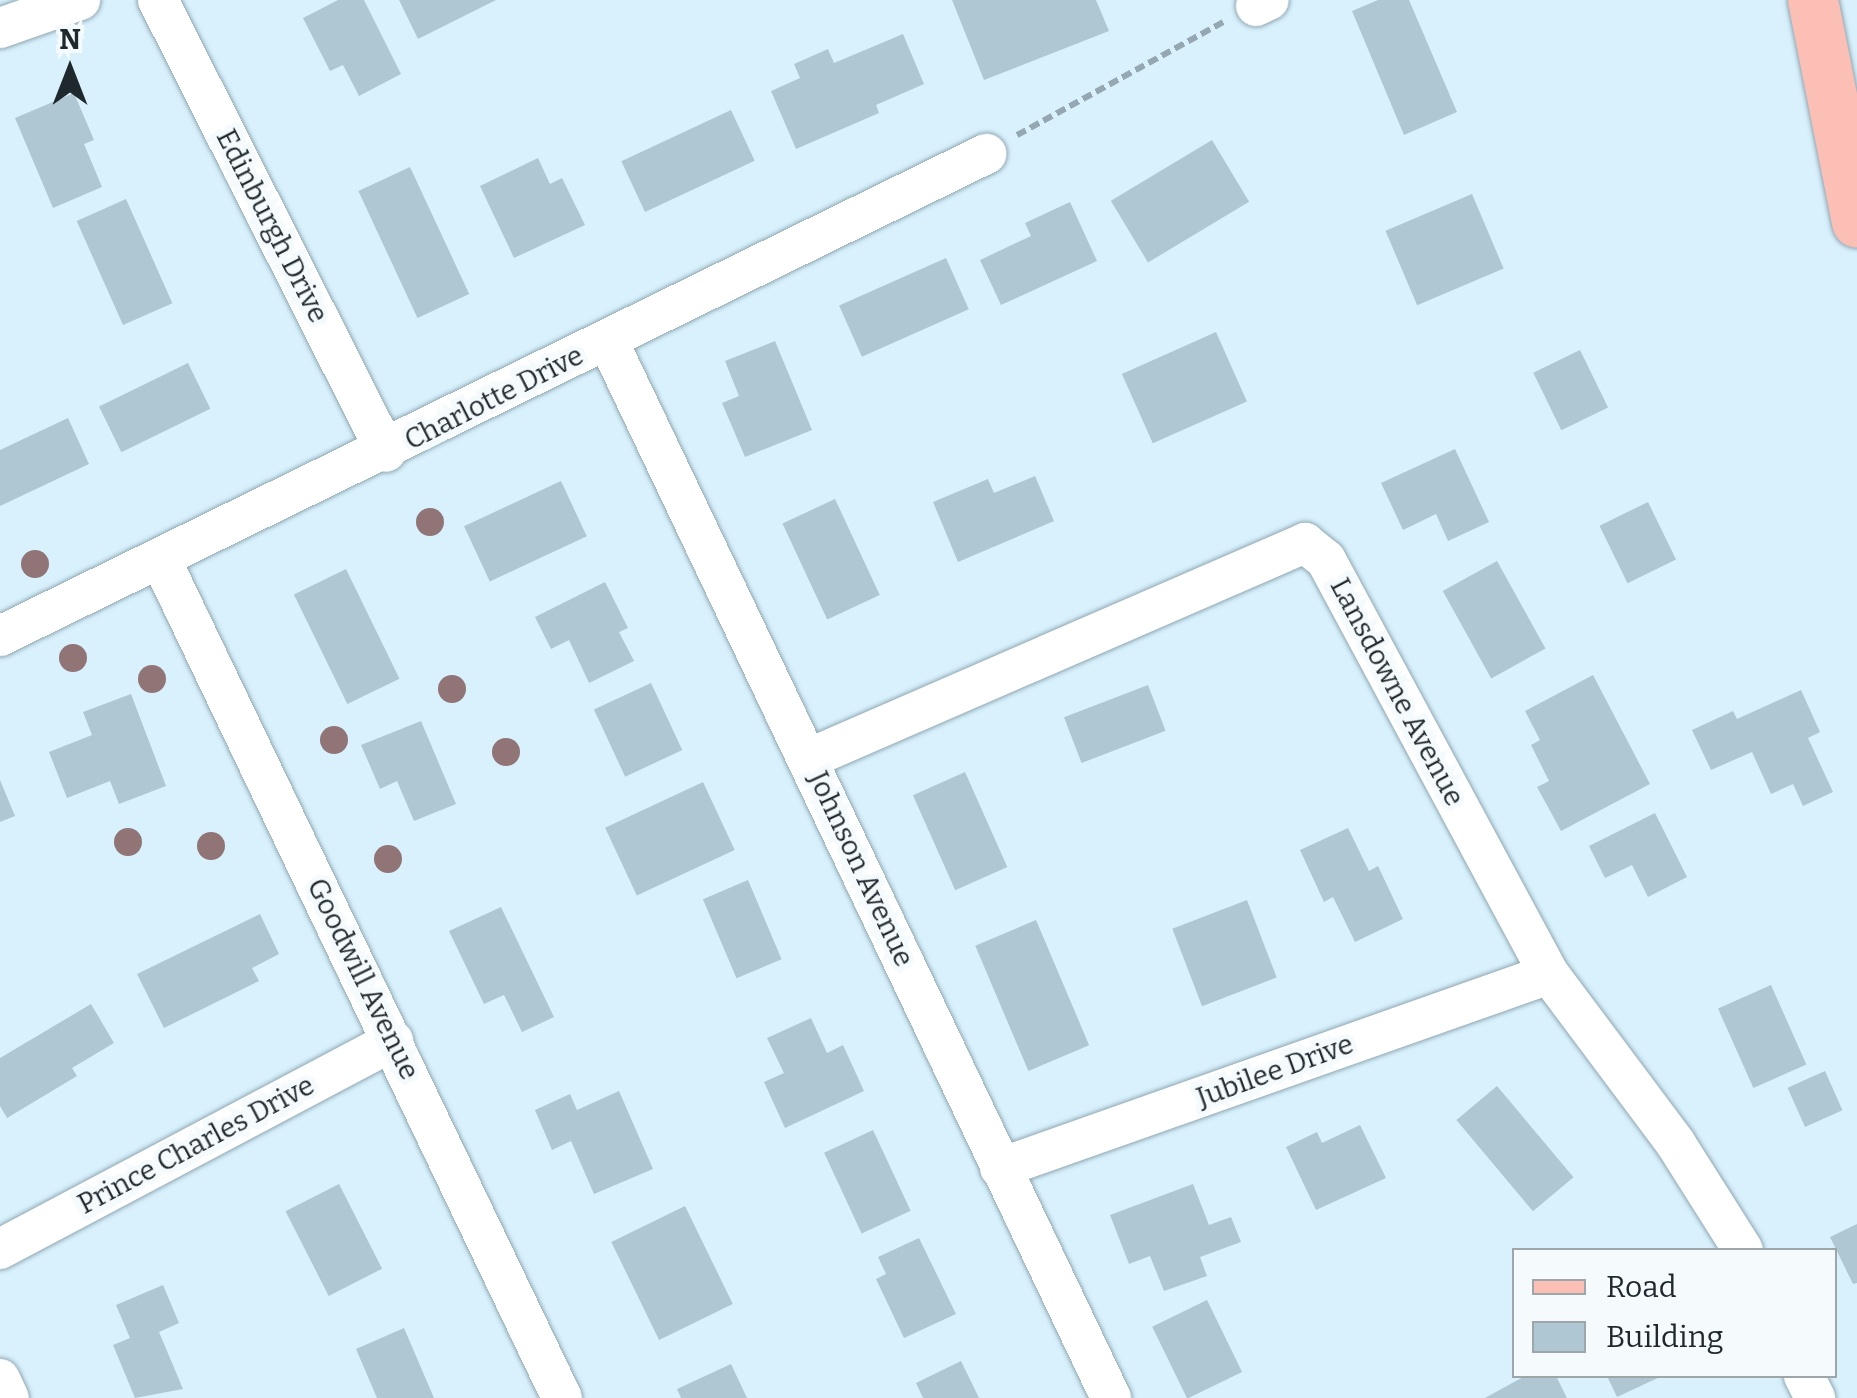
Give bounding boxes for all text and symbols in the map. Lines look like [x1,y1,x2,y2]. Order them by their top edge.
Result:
north arrow [20,20,120,120]
text: N [59,23,81,56]
street label: Edinburgh Drive [209,124,335,328]
street label: Charlotte Drive [399,339,589,457]
street label: Lansdowne Avenue [1323,572,1471,812]
street label: Johnson Avenue [801,766,921,972]
street label: Goodwill Avenue [300,873,426,1085]
street label: Jubilee Drive [1192,1027,1358,1115]
street label: Prince Charles Drive [72,1069,320,1221]
legend [1512,1248,1837,1378]
text: Road [1606,1269,1677,1305]
text: Building [1606,1319,1724,1355]

